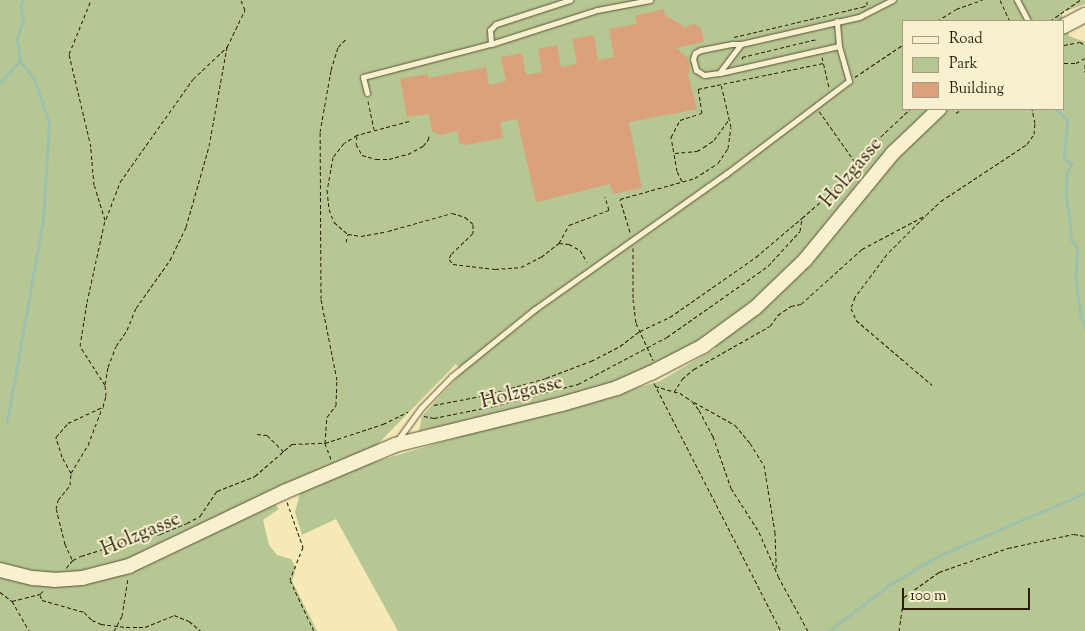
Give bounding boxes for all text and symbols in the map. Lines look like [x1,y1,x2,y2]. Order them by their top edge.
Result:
legend [902,20,1065,110]
text: Road [949,29,983,50]
text: Park [949,54,978,75]
text: Building [949,79,1004,100]
street label: Holzgasse [816,133,888,213]
street label: Holzgasse [478,371,566,415]
street label: Holzgasse [98,508,184,562]
scale bar [905,578,1032,610]
text: 100 m [910,586,946,607]

